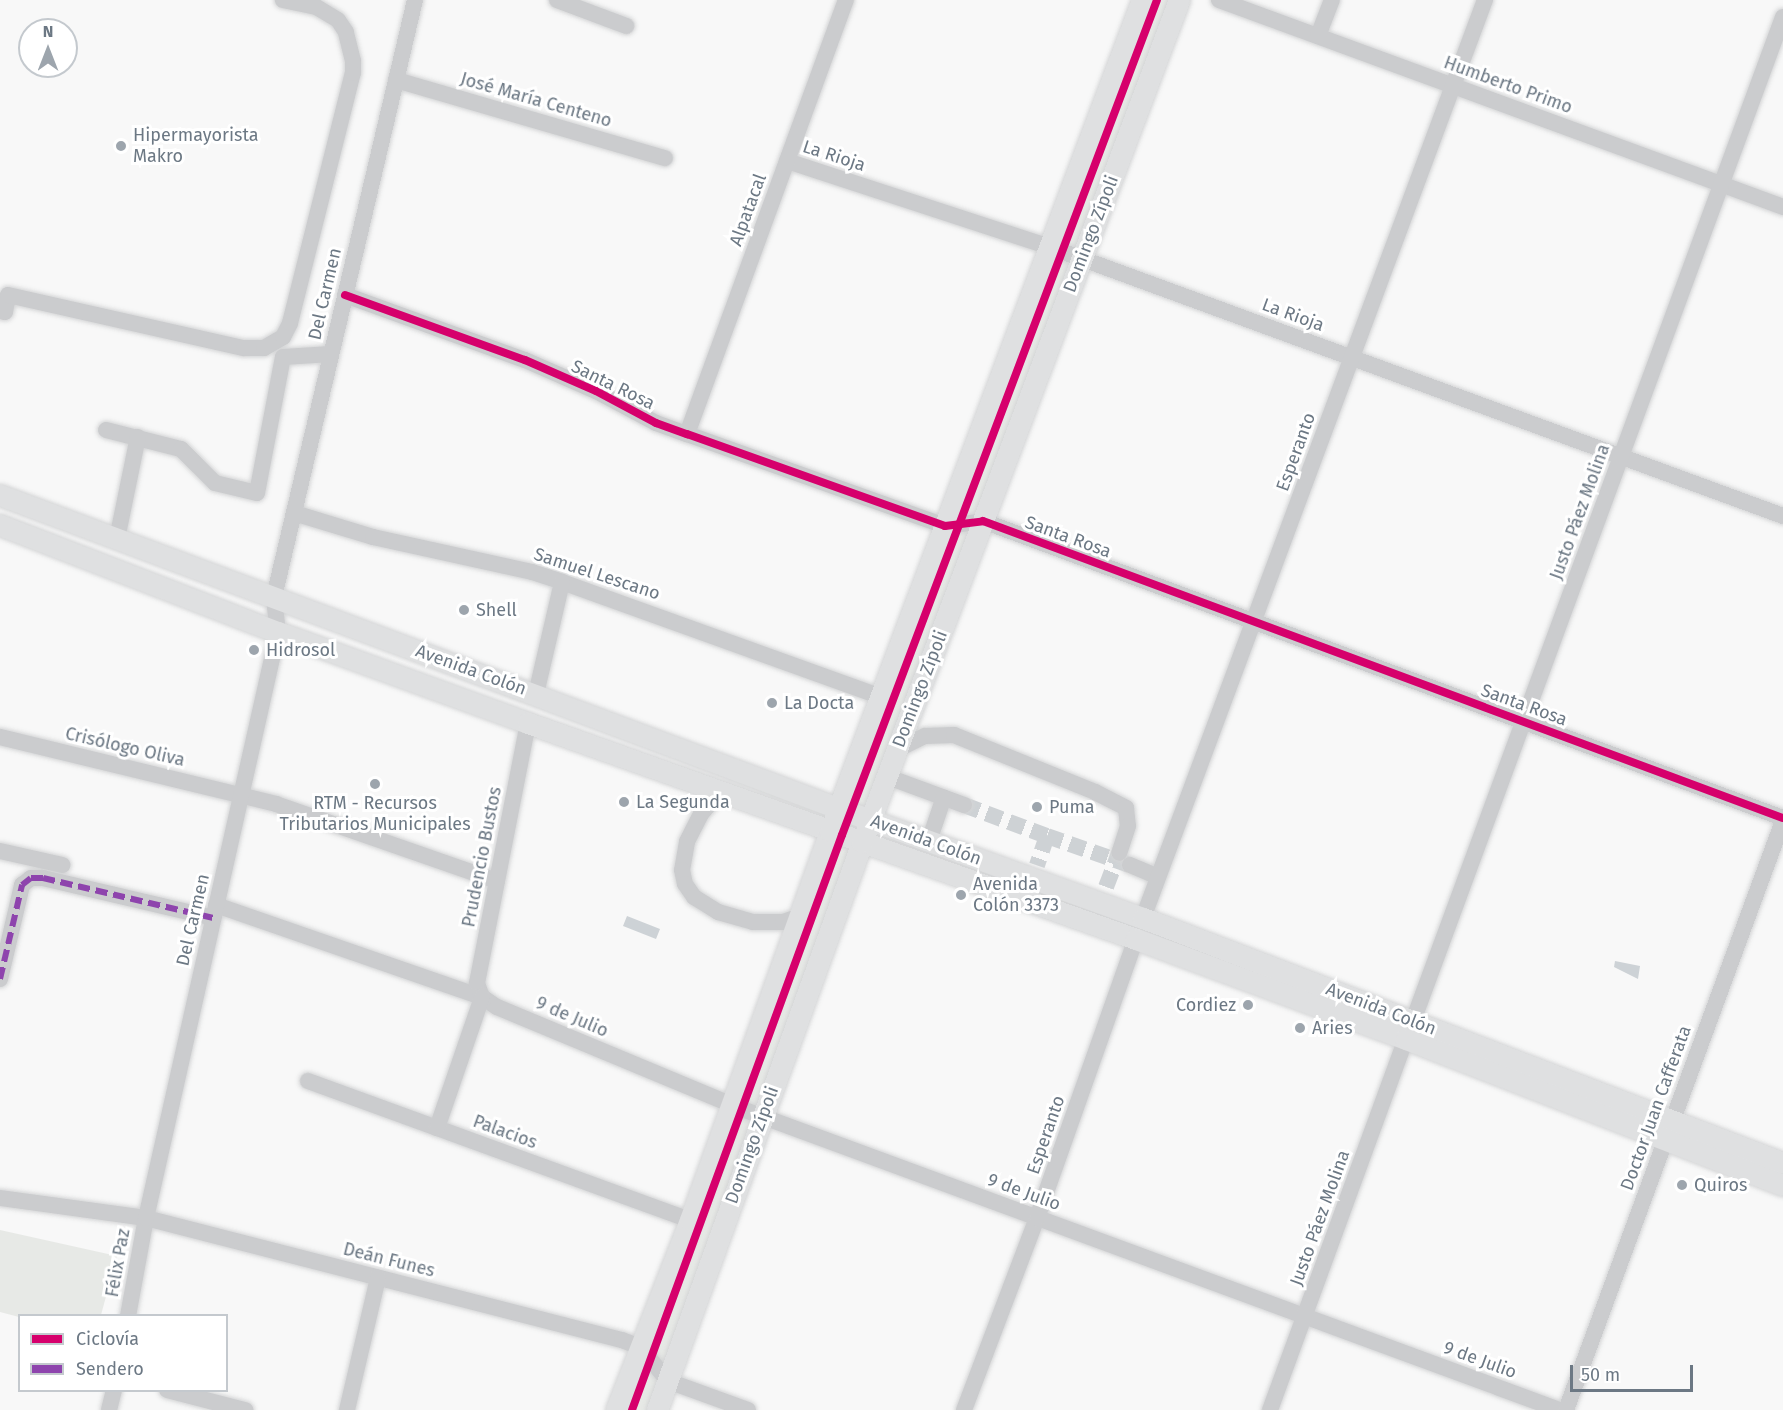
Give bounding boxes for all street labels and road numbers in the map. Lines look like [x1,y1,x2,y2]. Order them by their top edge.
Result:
street label: Humberto Primo [1441,52,1575,118]
street label: José María Centeno [458,68,614,132]
street label: La Rioja [800,136,868,176]
street label: Alpatacal [725,171,771,249]
street label: Domingo Zípoli [1059,172,1123,296]
street label: Del Carmen [304,246,346,342]
street label: La Rioja [1259,294,1327,336]
street label: Santa Rosa [568,356,658,414]
street label: Esperanto [1272,410,1320,494]
street label: Justo Páez Molina [1545,441,1615,583]
street label: Santa Rosa [1022,511,1114,563]
street label: Samuel Lescano [531,543,663,605]
street label: Domingo Zípoli [888,627,952,751]
street label: Avenida Colón [413,640,529,700]
street label: Santa Rosa [1478,679,1570,731]
street label: Crisólogo Oliva [63,723,187,771]
street label: Prudencio Bustos [458,785,506,929]
street label: Avenida Colón [868,810,984,870]
street label: Del Carmen [172,872,214,968]
street label: Avenida Colón [1323,978,1439,1040]
street label: 9 de Julio [533,992,611,1042]
street label: Doctor Juan Cafferata [1616,1023,1696,1193]
street label: Domingo Zípoli [721,1083,783,1207]
street label: Esperanto [1022,1093,1070,1177]
street label: Palacios [470,1110,540,1154]
street label: Justo Páez Molina [1285,1147,1355,1289]
street label: 9 de Julio [984,1169,1064,1215]
street label: Félix Paz [101,1227,135,1299]
street label: Deán Funes [341,1238,437,1282]
street label: 9 de Julio [1440,1337,1520,1383]

